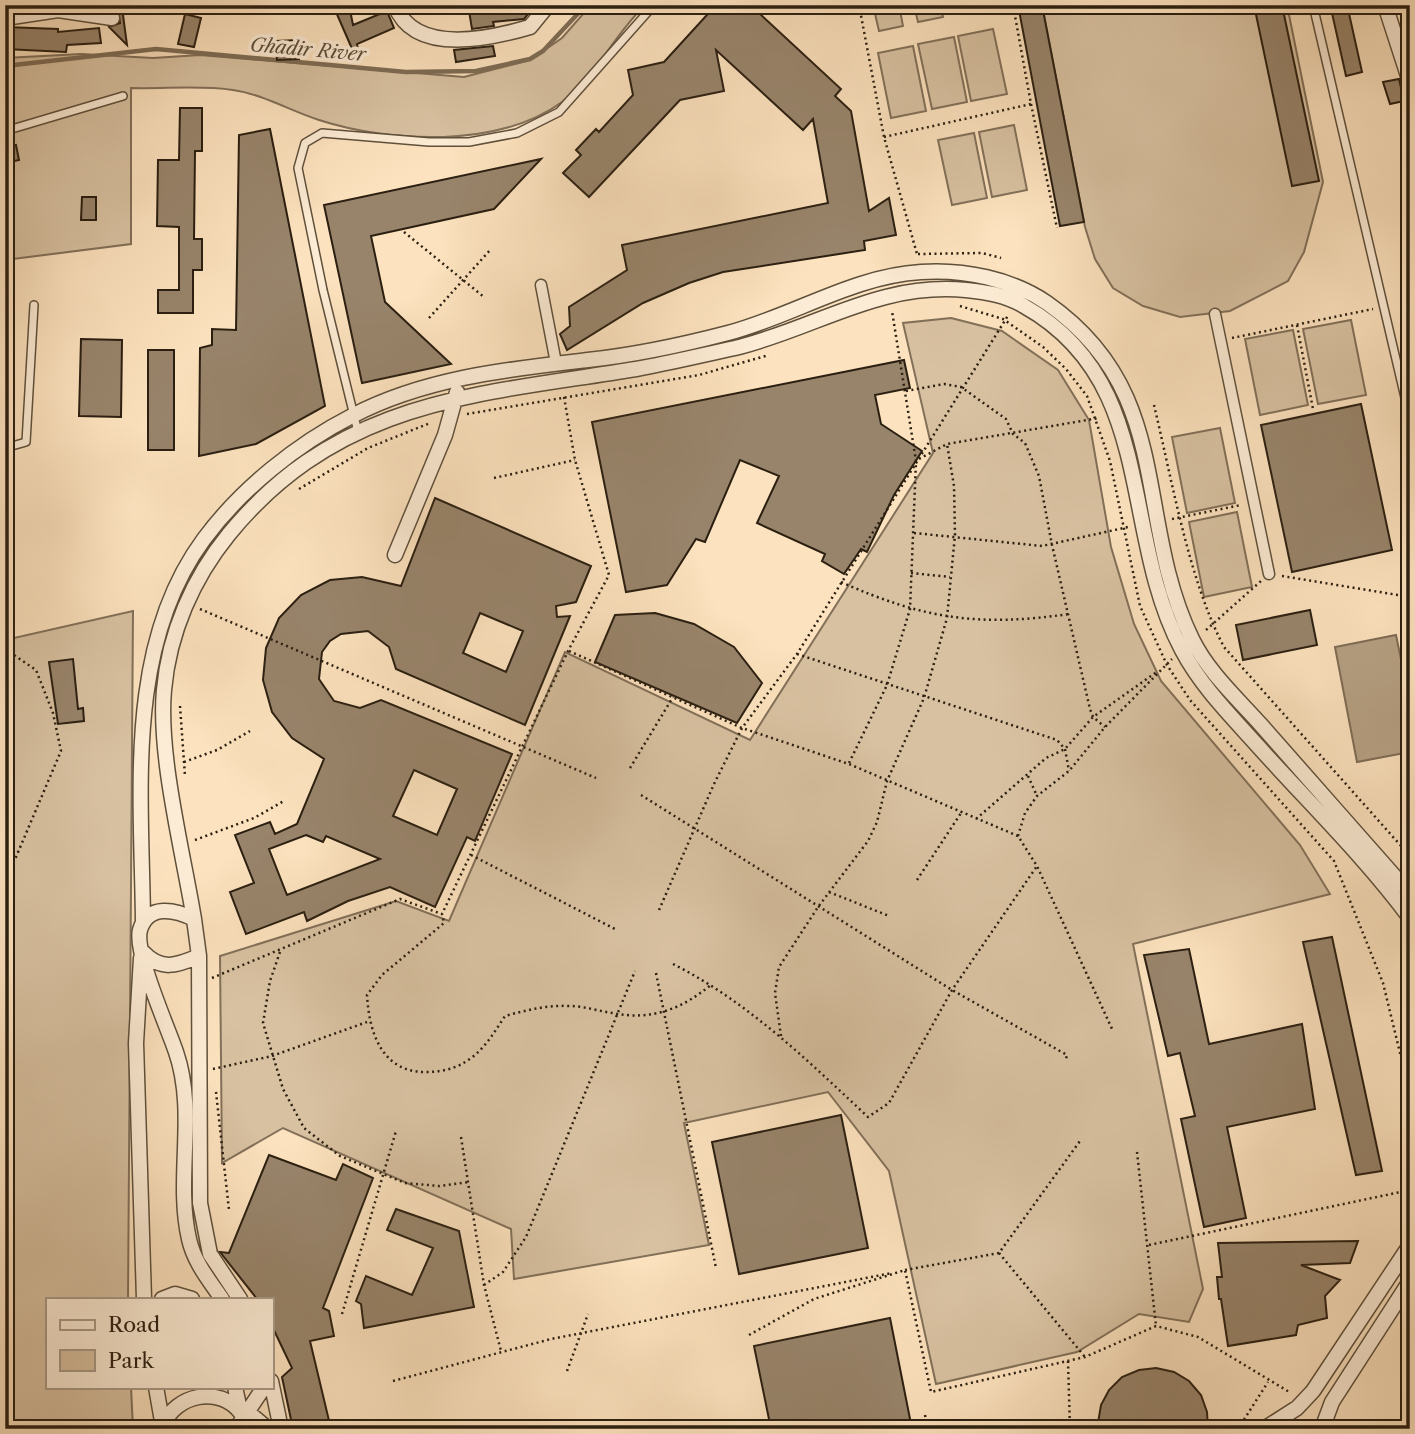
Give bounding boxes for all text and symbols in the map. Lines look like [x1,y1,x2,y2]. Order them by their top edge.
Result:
water label: Ghadir River [249,33,368,66]
legend [46,1298,273,1388]
text: Road [108,1312,160,1337]
text: Park [108,1348,154,1373]

